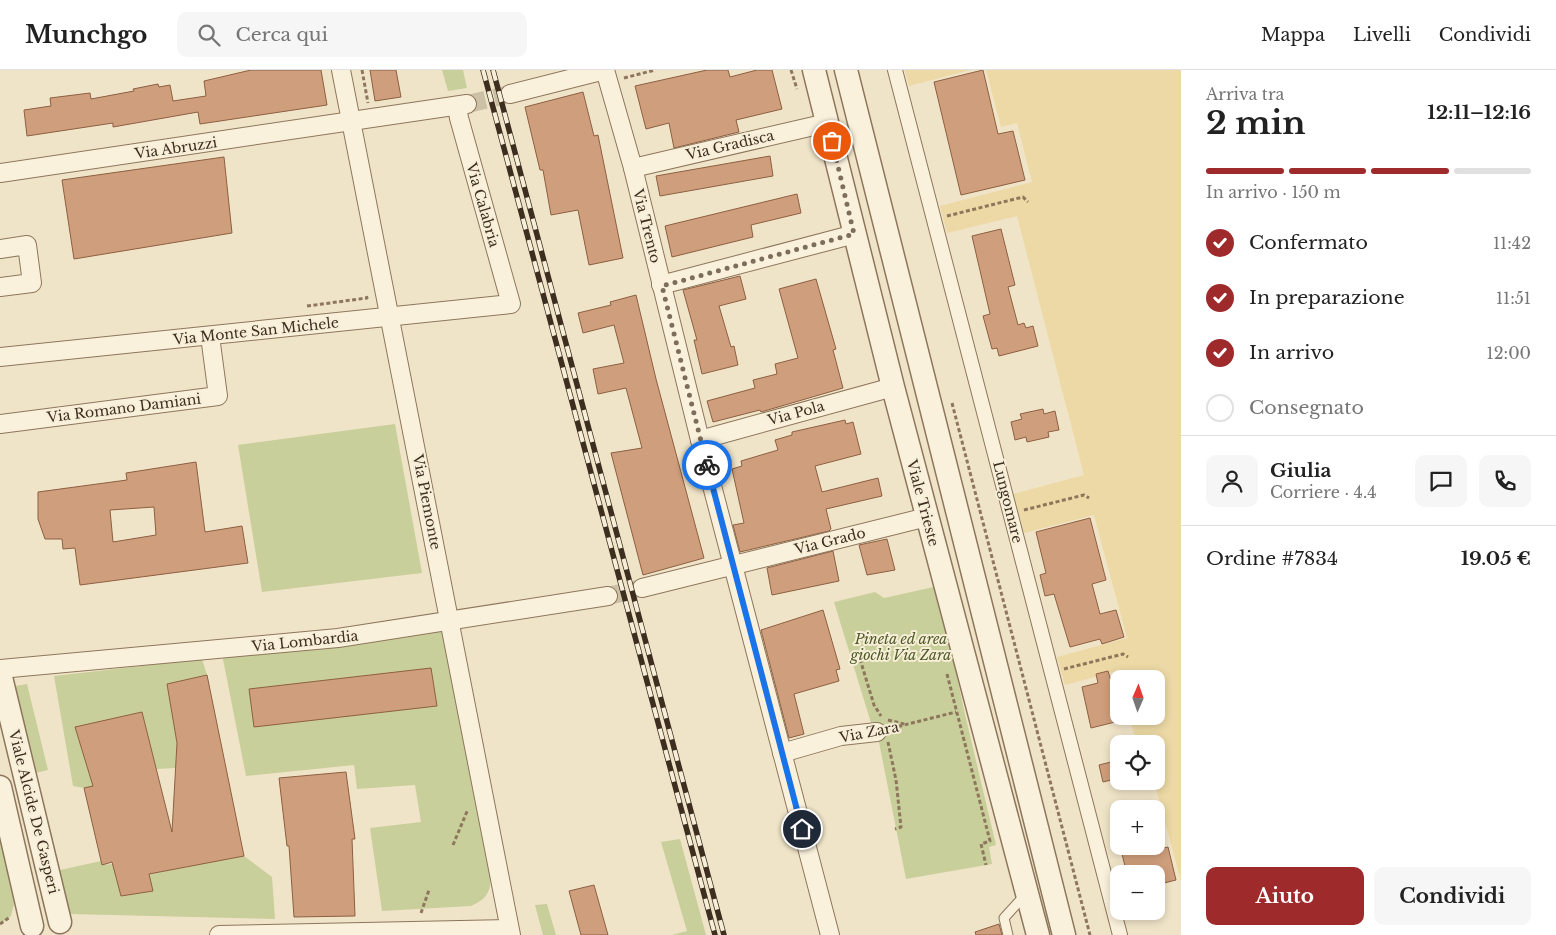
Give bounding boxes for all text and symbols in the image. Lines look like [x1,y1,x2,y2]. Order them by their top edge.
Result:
search box [177,12,527,57]
text: Munchgo [25,20,147,49]
icon: search [195,21,223,49]
text: Cerca qui [235,23,328,46]
text: Mappa [1261,24,1325,46]
text: Livelli [1353,24,1411,46]
text: Condividi [1439,24,1531,46]
text: Arriva tra [1206,84,1284,104]
text: 12:11–12:16 [1427,101,1531,124]
text: 2 min [1206,103,1306,143]
pin [811,120,853,162]
street label: Via Gradisca [683,126,776,164]
icon: bag [818,127,846,155]
street label: Via Abruzzi [133,133,219,163]
street label: Via Calabria [462,160,504,249]
text: In arrivo · 150 m [1206,182,1341,202]
street label: Via Trento [629,186,665,265]
icon: check [1206,229,1234,257]
text: Confermato [1249,231,1368,254]
text: 11:42 [1493,233,1531,253]
icon: check [1206,284,1234,312]
text: In preparazione [1249,286,1405,309]
text: 11:51 [1496,288,1531,308]
street label: Via Monte San Michele [171,313,340,349]
icon: check [1206,339,1234,367]
text: In arrivo [1249,341,1334,364]
text: 12:00 [1487,343,1531,363]
street label: Via Romano Damiani [45,390,202,426]
text: Consegnato [1249,396,1364,419]
street label: Via Pola [765,397,827,429]
courier [682,440,732,490]
icon: bike [693,451,721,479]
street label: Via Piemonte [409,452,445,551]
button: person [1206,455,1258,507]
button: chat [1415,455,1467,507]
button: phone [1479,455,1531,507]
street label: Viale Trieste [903,457,943,548]
street label: Lungomare [989,459,1027,545]
text: Giulia [1270,459,1331,482]
text: Corriere · 4.4 [1270,482,1377,502]
street label: Via Grado [792,524,867,559]
text: Ordine #7834 [1206,547,1338,570]
text: 19.05 € [1461,547,1531,570]
street label: Via Lombardia [250,626,359,656]
park label: Pineta ed area giochi Via Zara [849,630,951,664]
north arrow [1110,670,1165,725]
map controls [1110,670,1165,920]
street label: Via Zara [837,717,901,747]
street label: Viale Alcide De Gasperi [5,727,63,896]
button: locate [1110,735,1165,790]
button: + [1110,800,1165,855]
pin [781,808,823,850]
icon: home [788,815,816,843]
button: − [1110,865,1165,920]
button: Aiuto [1206,867,1364,925]
button: Condividi [1374,867,1531,925]

